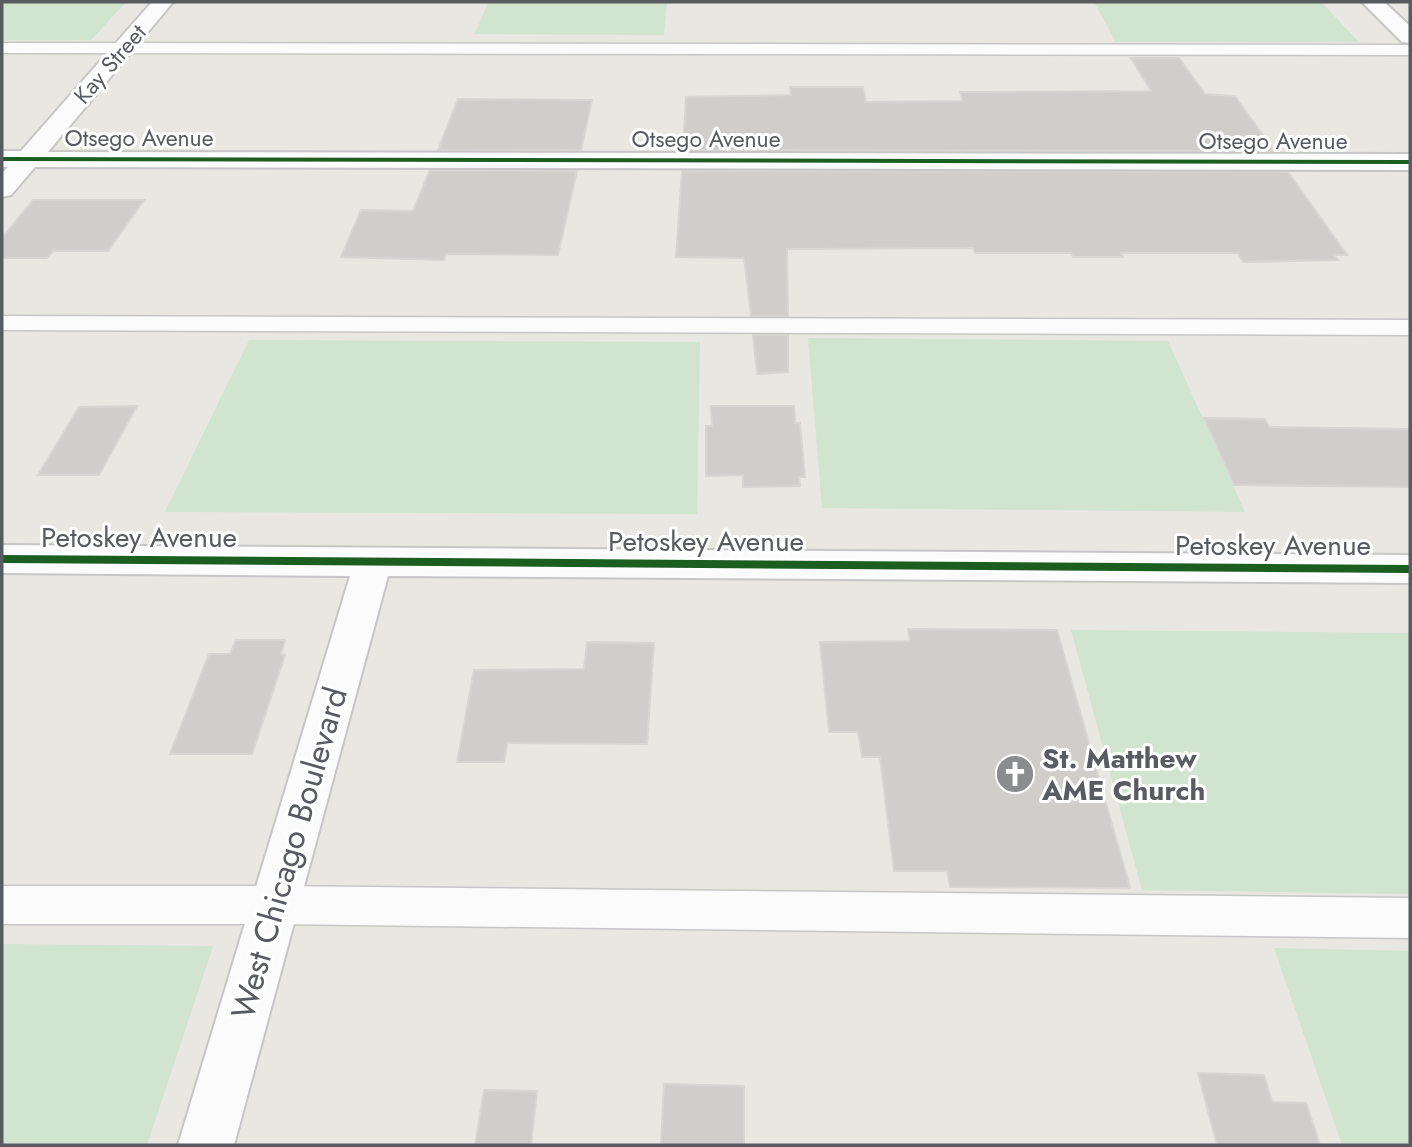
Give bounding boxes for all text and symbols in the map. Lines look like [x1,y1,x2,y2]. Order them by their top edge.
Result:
street label: Kay Street [66,16,155,111]
street label: Otsego Avenue [64,121,214,155]
street label: Otsego Avenue [631,122,781,156]
street label: Otsego Avenue [1198,124,1348,158]
street label: Petoskey Avenue [41,517,237,558]
street label: Petoskey Avenue [608,521,804,562]
street label: Petoskey Avenue [1175,525,1371,566]
street label: West Chicago Boulevard [219,681,359,1025]
place label: St. Matthew AME Church [1041,738,1205,811]
church icon: St. Matthew AME Church [994,753,1036,795]

